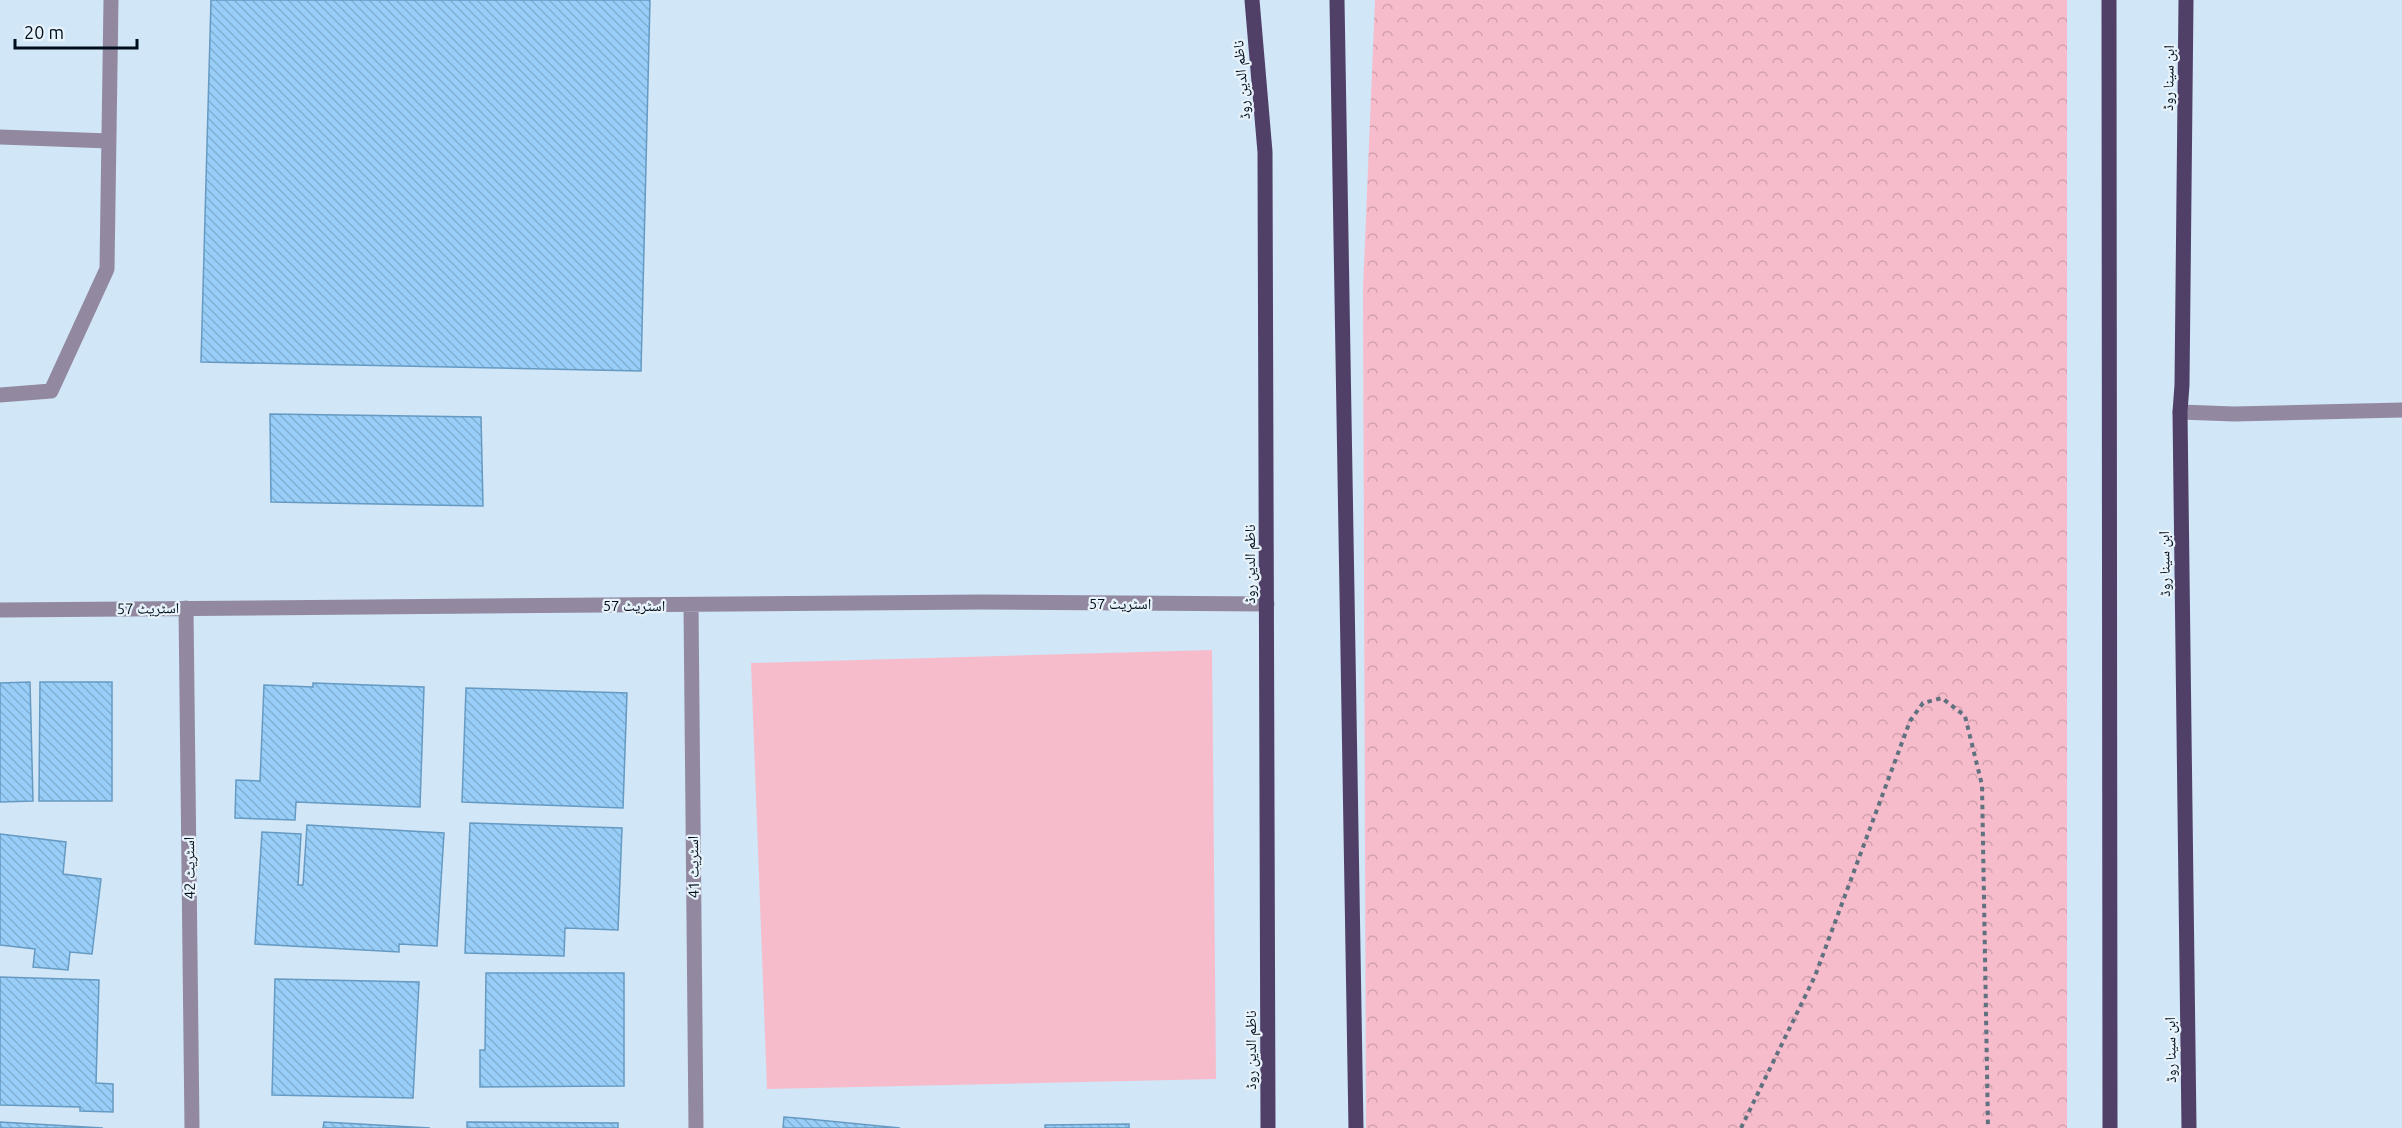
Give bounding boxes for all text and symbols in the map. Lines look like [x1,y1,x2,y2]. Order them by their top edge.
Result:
scale bar [15,12,136,50]
text: 20 m [24,22,64,42]
street label: ناظم الدین روڈ [1229,40,1255,120]
street label: ابن سینا روڈ [2159,45,2179,111]
street label: ناظم الدین روڈ [1241,524,1260,604]
street label: ابن سینا روڈ [2155,531,2175,597]
street label: اسٹریٹ 57 [1089,595,1151,613]
street label: اسٹریٹ 57 [603,597,665,615]
street label: اسٹریٹ 57 [117,599,179,618]
street label: اسٹریٹ 41 [684,836,703,898]
street label: اسٹریٹ 42 [180,837,199,899]
street label: ناظم الدین روڈ [1242,1010,1261,1090]
street label: ابن سینا روڈ [2161,1017,2181,1083]

